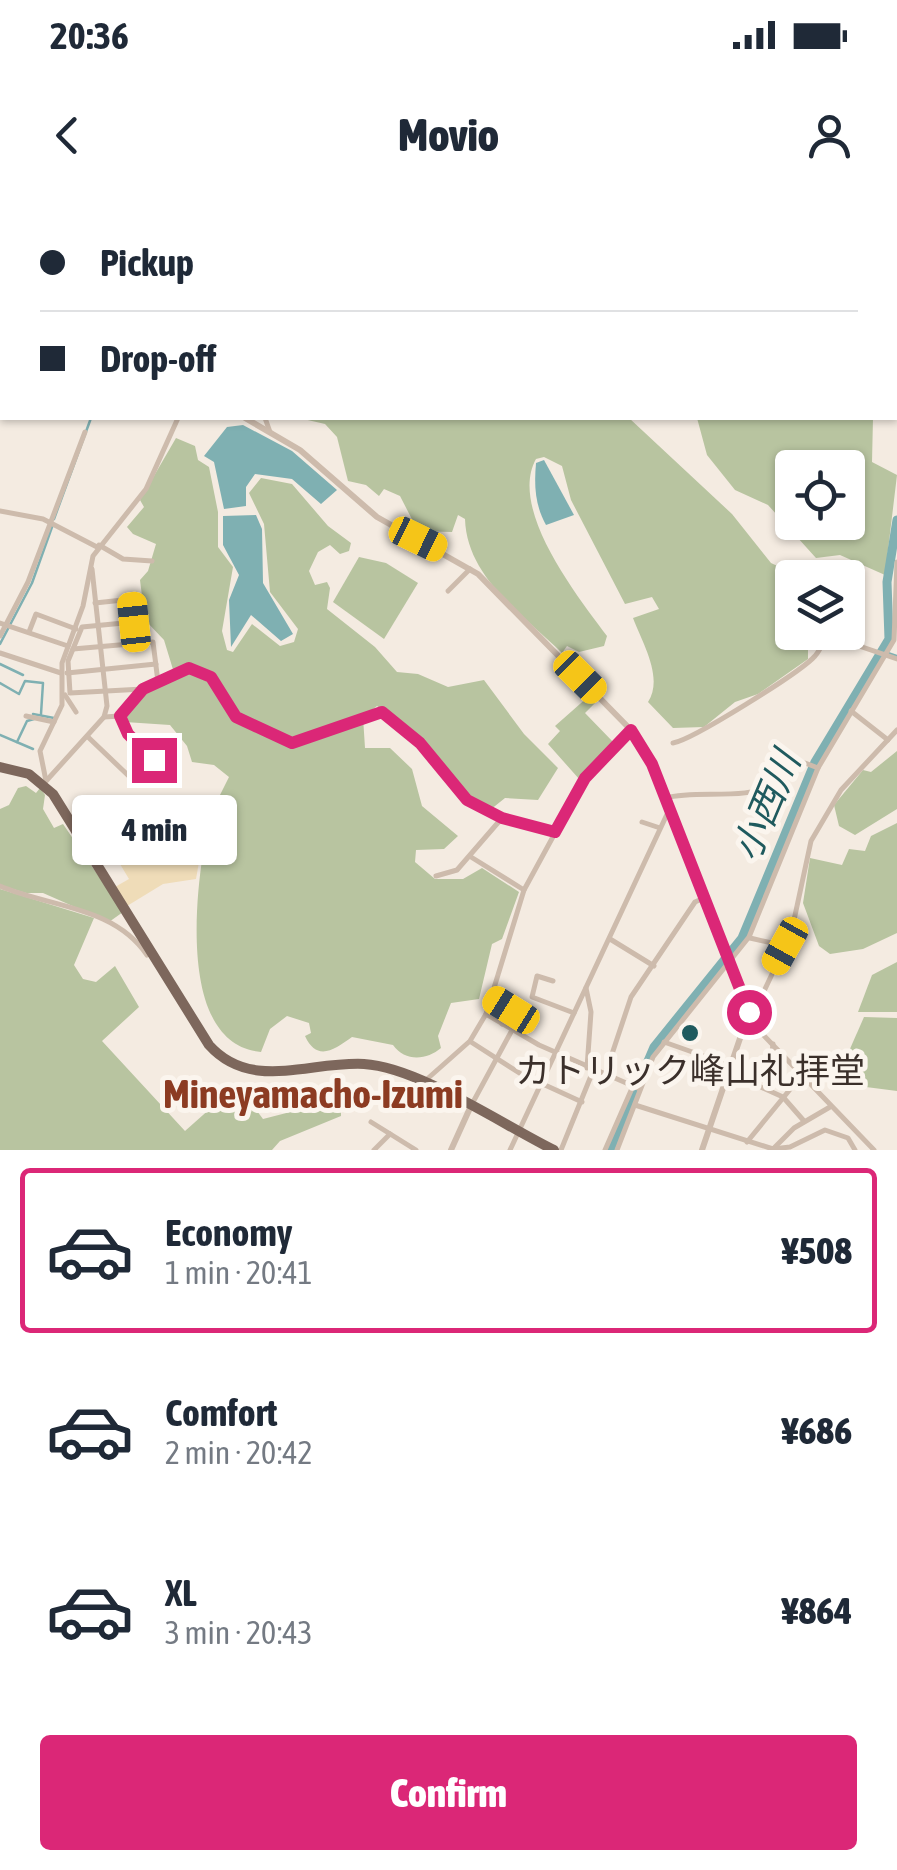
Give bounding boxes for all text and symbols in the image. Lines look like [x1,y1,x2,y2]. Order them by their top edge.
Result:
text: 20:36 [50,14,129,57]
icon: back [40,108,95,163]
icon: person [802,108,857,163]
text: Movio [398,109,499,161]
text: Pickup [100,241,194,284]
text: Drop-off [100,337,216,380]
map controls [775,450,865,650]
button: locate [775,450,865,540]
car [384,512,452,566]
button: layers [775,560,865,650]
car [116,591,152,653]
car [548,645,612,709]
route end [132,738,177,783]
water label: 小西川 [724,741,810,867]
callout: 4 min [72,795,236,865]
text: 4 min [122,811,187,848]
car [757,912,813,980]
car [478,981,544,1039]
route start [727,990,772,1035]
marker: カトリック峰山礼拝堂 [679,1022,701,1044]
place label: カトリック峰山礼拝堂 [515,1050,865,1090]
district label: Mineyamacho-Izumi [163,1071,463,1116]
icon: car [45,1206,135,1296]
text: Economy [165,1211,292,1254]
text: ¥508 [782,1229,852,1272]
text: 1 min · 20:41 [165,1254,312,1291]
icon: car [45,1386,135,1476]
text: Comfort [165,1391,277,1434]
text: ¥686 [782,1409,852,1452]
text: 2 min · 20:42 [165,1434,312,1471]
icon: car [45,1566,135,1656]
text: XL [165,1571,197,1614]
text: ¥864 [782,1589,852,1632]
text: 3 min · 20:43 [165,1614,312,1651]
button: Confirm [40,1735,857,1850]

